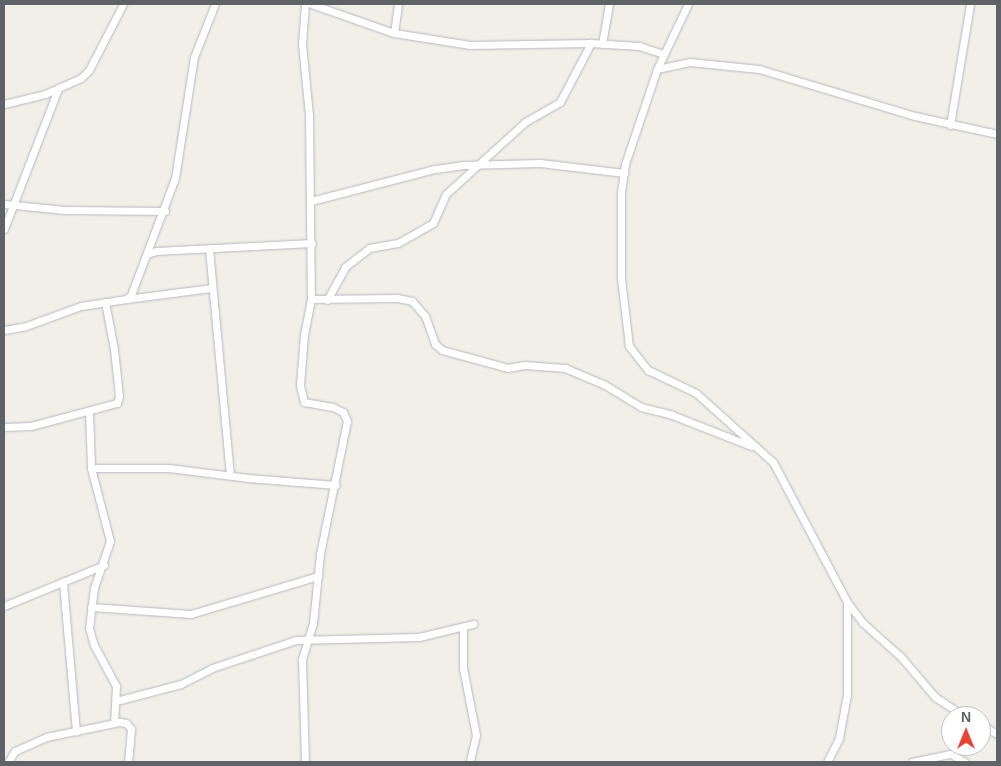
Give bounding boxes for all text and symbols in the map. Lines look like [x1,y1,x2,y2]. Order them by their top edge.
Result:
north arrow [941,706,991,756]
text: N [961,709,971,725]

